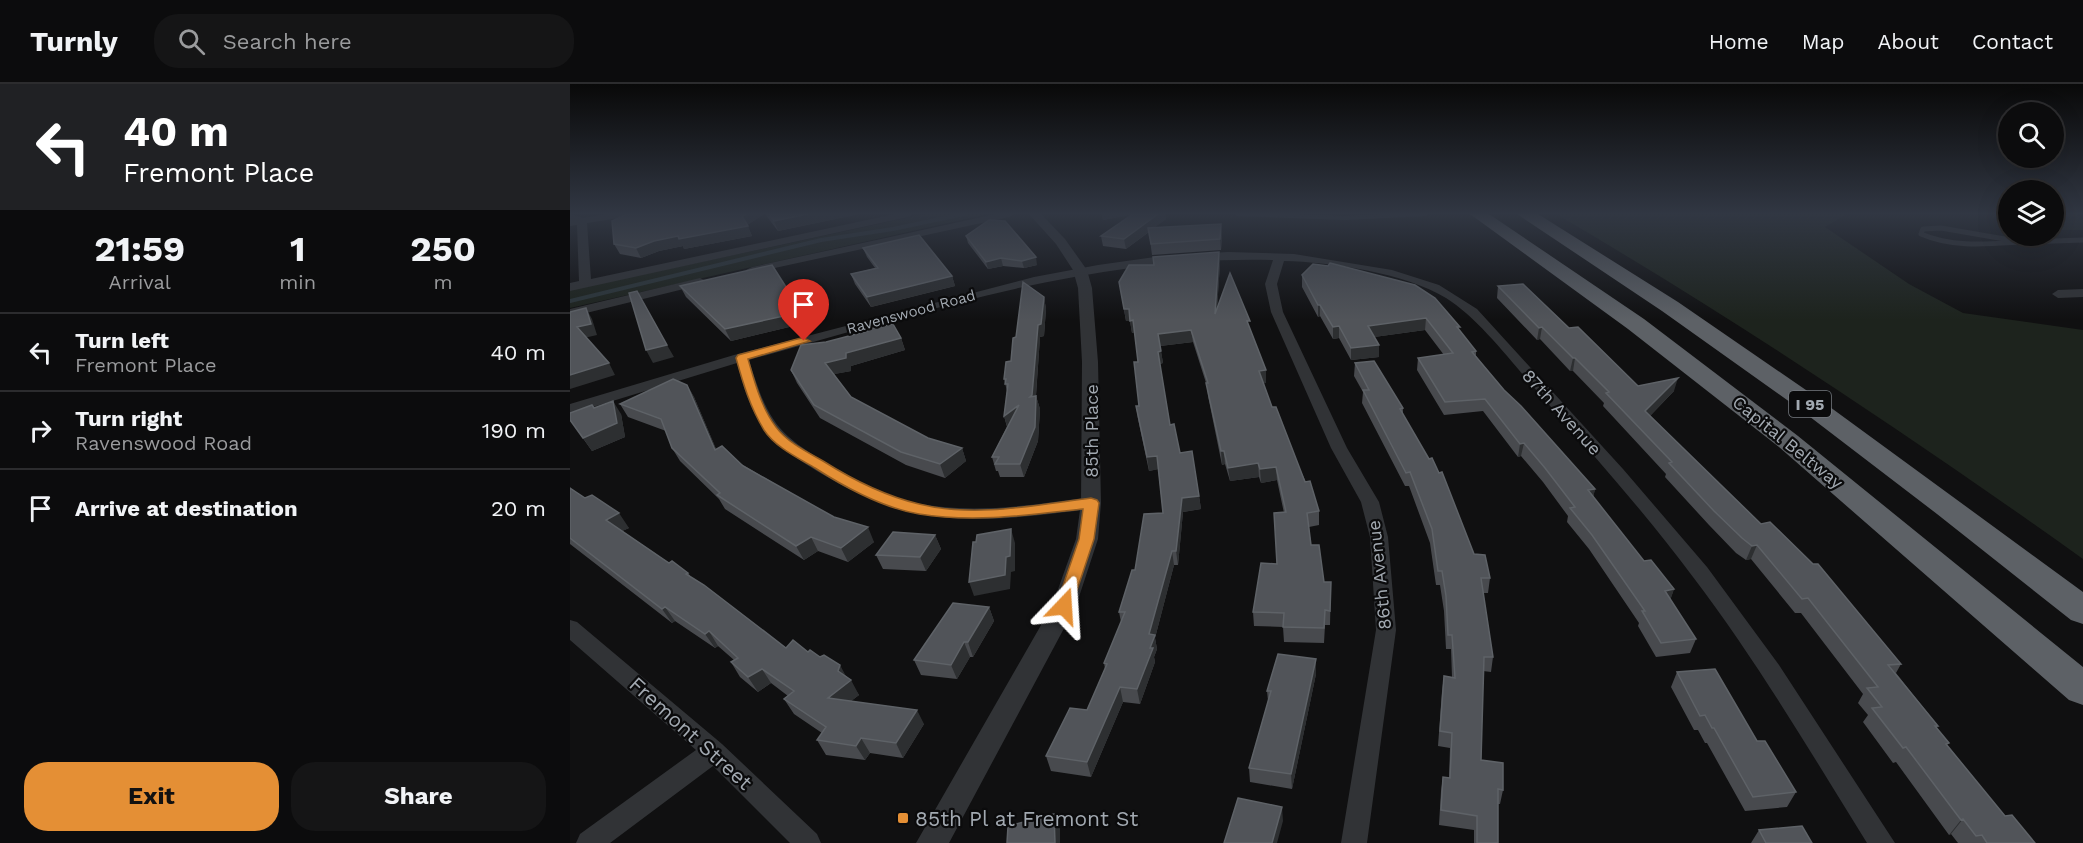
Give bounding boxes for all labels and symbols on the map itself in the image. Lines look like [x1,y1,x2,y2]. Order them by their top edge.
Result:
pin [778,279,829,341]
street label: Ravenswood Road [845,286,977,338]
street label: 87th Avenue [1518,365,1606,459]
street label: 85th Place [1081,384,1102,478]
street label: Capital Beltway [1729,391,1848,493]
road number: I 95 [1789,391,1831,417]
street label: 86th Avenue [1363,519,1395,631]
position arrow [1032,574,1096,638]
street label: Fremont Street [624,671,758,795]
place label: 85th Pl at Fremont St [915,806,1138,831]
marker: 85th Pl at Fremont St [896,811,910,825]

